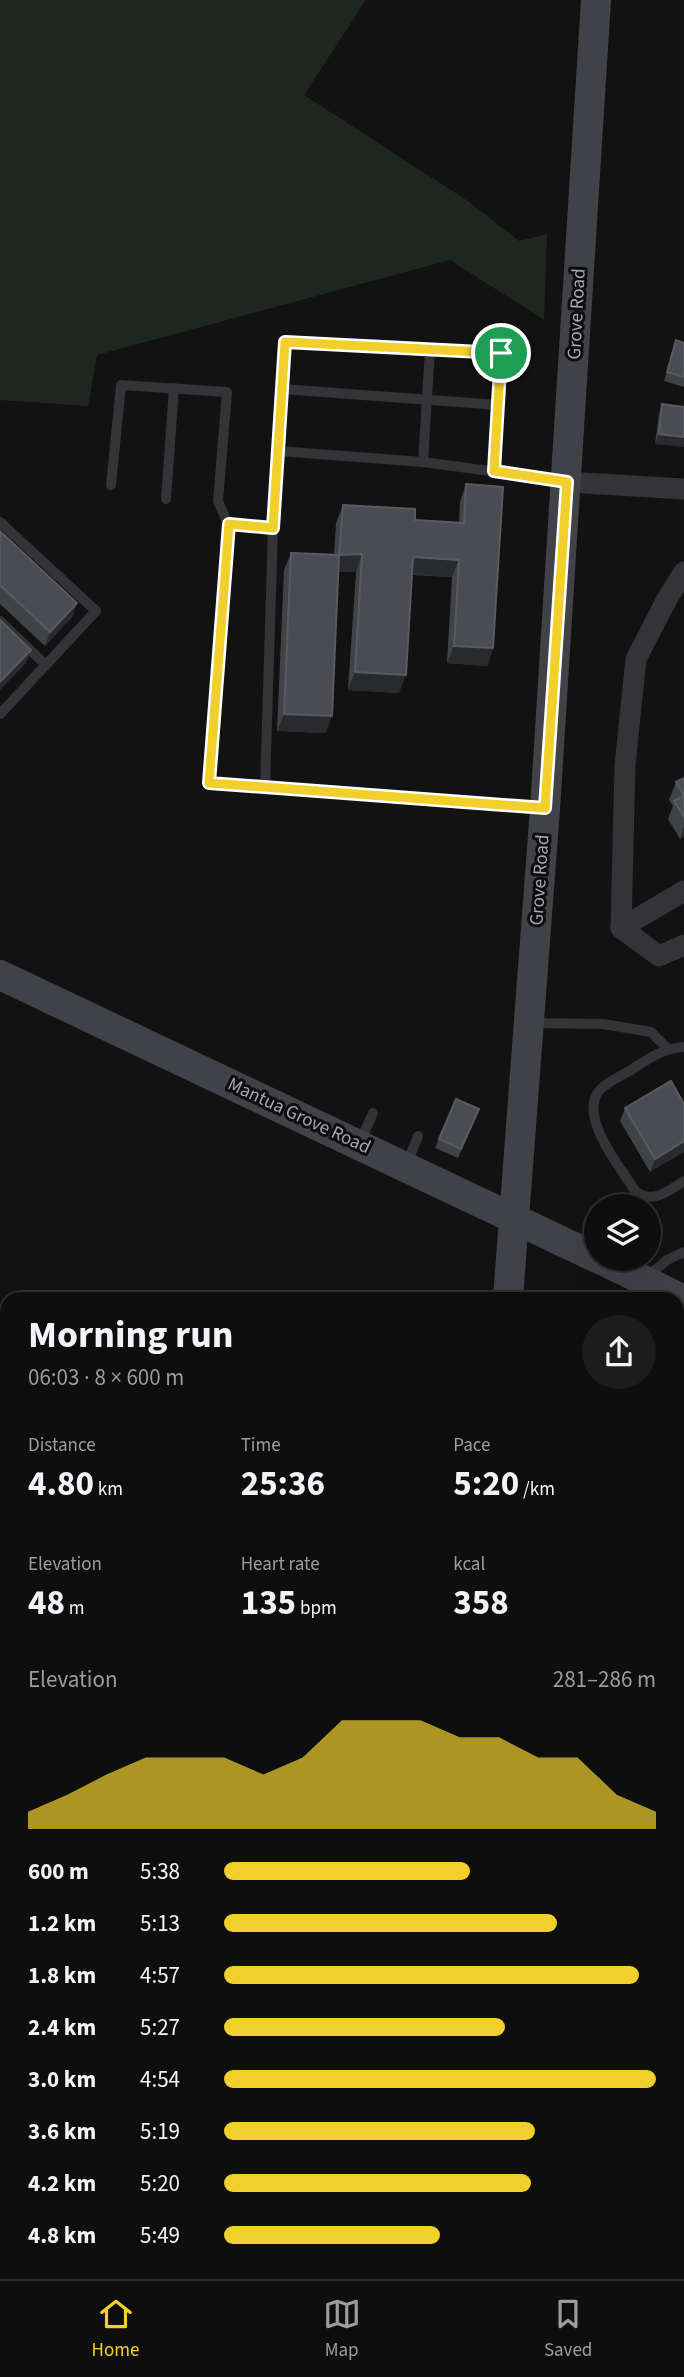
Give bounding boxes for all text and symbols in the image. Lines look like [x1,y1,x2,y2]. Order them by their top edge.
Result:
street label: Grove Road [561,268,593,360]
pin [471,323,531,383]
icon: arrive [482,334,520,372]
street label: Grove Road [523,834,557,926]
street label: Mantua Grove Road [223,1071,375,1161]
map controls [584,1194,661,1271]
button: layers [584,1194,661,1271]
text: Morning run [28,1308,233,1362]
button: share [582,1315,656,1389]
text: 06:03 · 8 × 600 m [28,1361,184,1394]
text: Distance [28,1432,96,1459]
text: Time [241,1432,281,1459]
text: Pace [453,1432,491,1459]
text: 4.80 [28,1459,94,1509]
text: 25:36 [241,1459,325,1509]
text: 5:20 [453,1459,519,1509]
text: km [94,1476,123,1503]
text: /km [519,1476,555,1503]
text: Elevation [28,1551,102,1578]
text: Heart rate [241,1551,320,1578]
text: kcal [453,1551,485,1578]
text: 48 [28,1578,65,1628]
text: 135 [241,1578,296,1628]
text: 358 [453,1578,509,1628]
text: m [65,1595,85,1622]
text: bpm [296,1595,337,1622]
text: Elevation [28,1663,118,1696]
text: 281–286 m [553,1663,656,1696]
text: 600 m [28,1855,89,1888]
text: 5:38 [140,1855,180,1888]
text: 1.2 km [28,1907,96,1940]
text: 5:13 [140,1907,180,1940]
text: 1.8 km [28,1959,96,1992]
text: 4:57 [140,1959,180,1992]
text: 2.4 km [28,2011,96,2044]
text: 5:27 [140,2011,180,2044]
text: 3.0 km [28,2063,96,2096]
text: 4:54 [140,2063,180,2096]
text: 3.6 km [28,2115,96,2148]
text: 5:19 [140,2115,180,2148]
text: 4.2 km [28,2167,96,2200]
text: 5:20 [140,2167,180,2200]
text: 4.8 km [28,2219,96,2252]
text: 5:49 [140,2219,180,2252]
tab: Home [92,2295,139,2364]
tab: Map [323,2295,361,2364]
tab: Saved [544,2295,592,2364]

